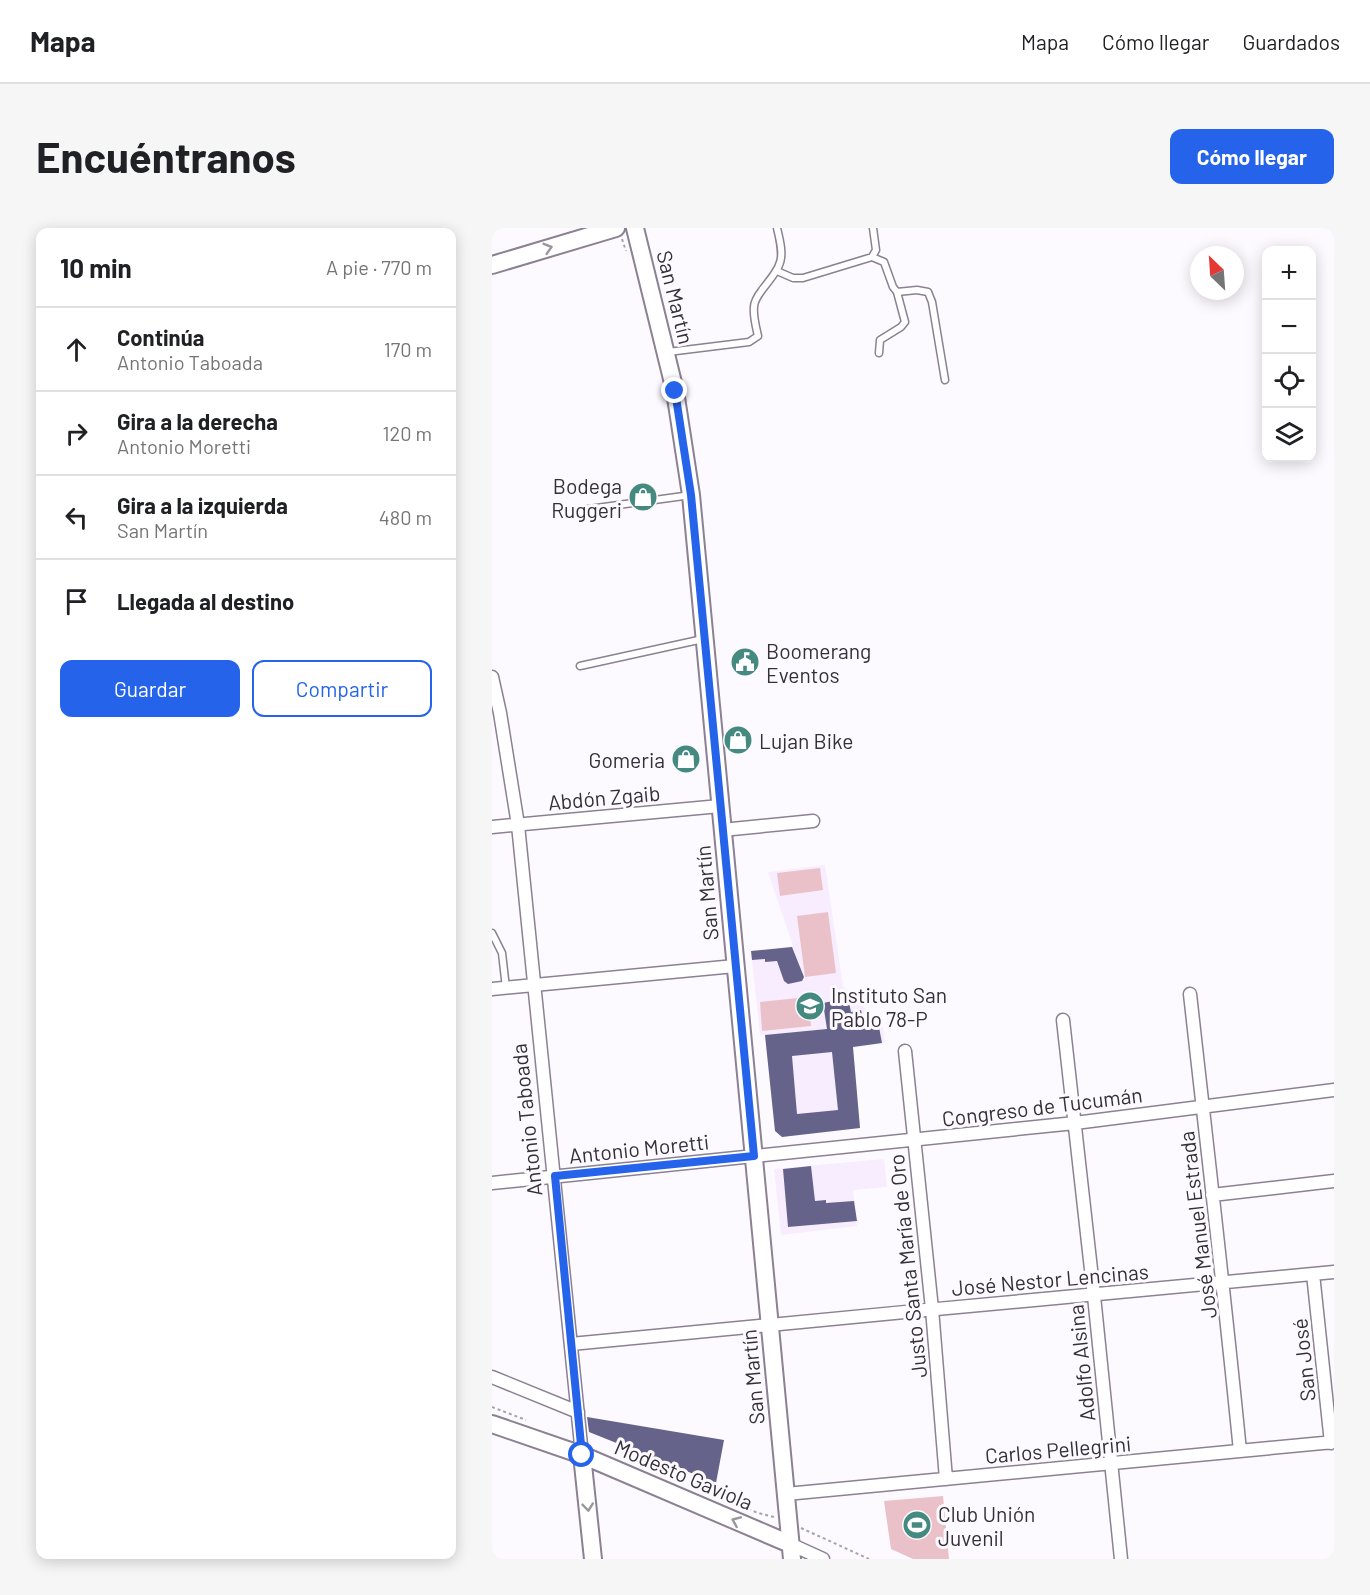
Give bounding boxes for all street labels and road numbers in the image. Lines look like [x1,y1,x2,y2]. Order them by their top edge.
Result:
street label: San Martín [652,248,700,346]
street label: Abdón Zgaib [547,780,661,814]
street label: San Martín [689,844,723,942]
street label: Antonio Taboada [506,1043,546,1197]
street label: Congreso de Tucumán [940,1081,1144,1131]
street label: Antonio Moretti [568,1128,710,1168]
street label: José Manuel Estrada [1173,1130,1221,1320]
street label: Justo Santa María de Oro [883,1153,931,1379]
street label: José Nestor Lencinas [950,1258,1150,1300]
street label: Adolfo Alsina [1062,1303,1100,1423]
street label: San José [1286,1317,1320,1403]
street label: San Martín [735,1328,769,1426]
street label: Carlos Pellegrini [984,1430,1132,1468]
street label: Modesto Gaviola [611,1434,757,1514]

